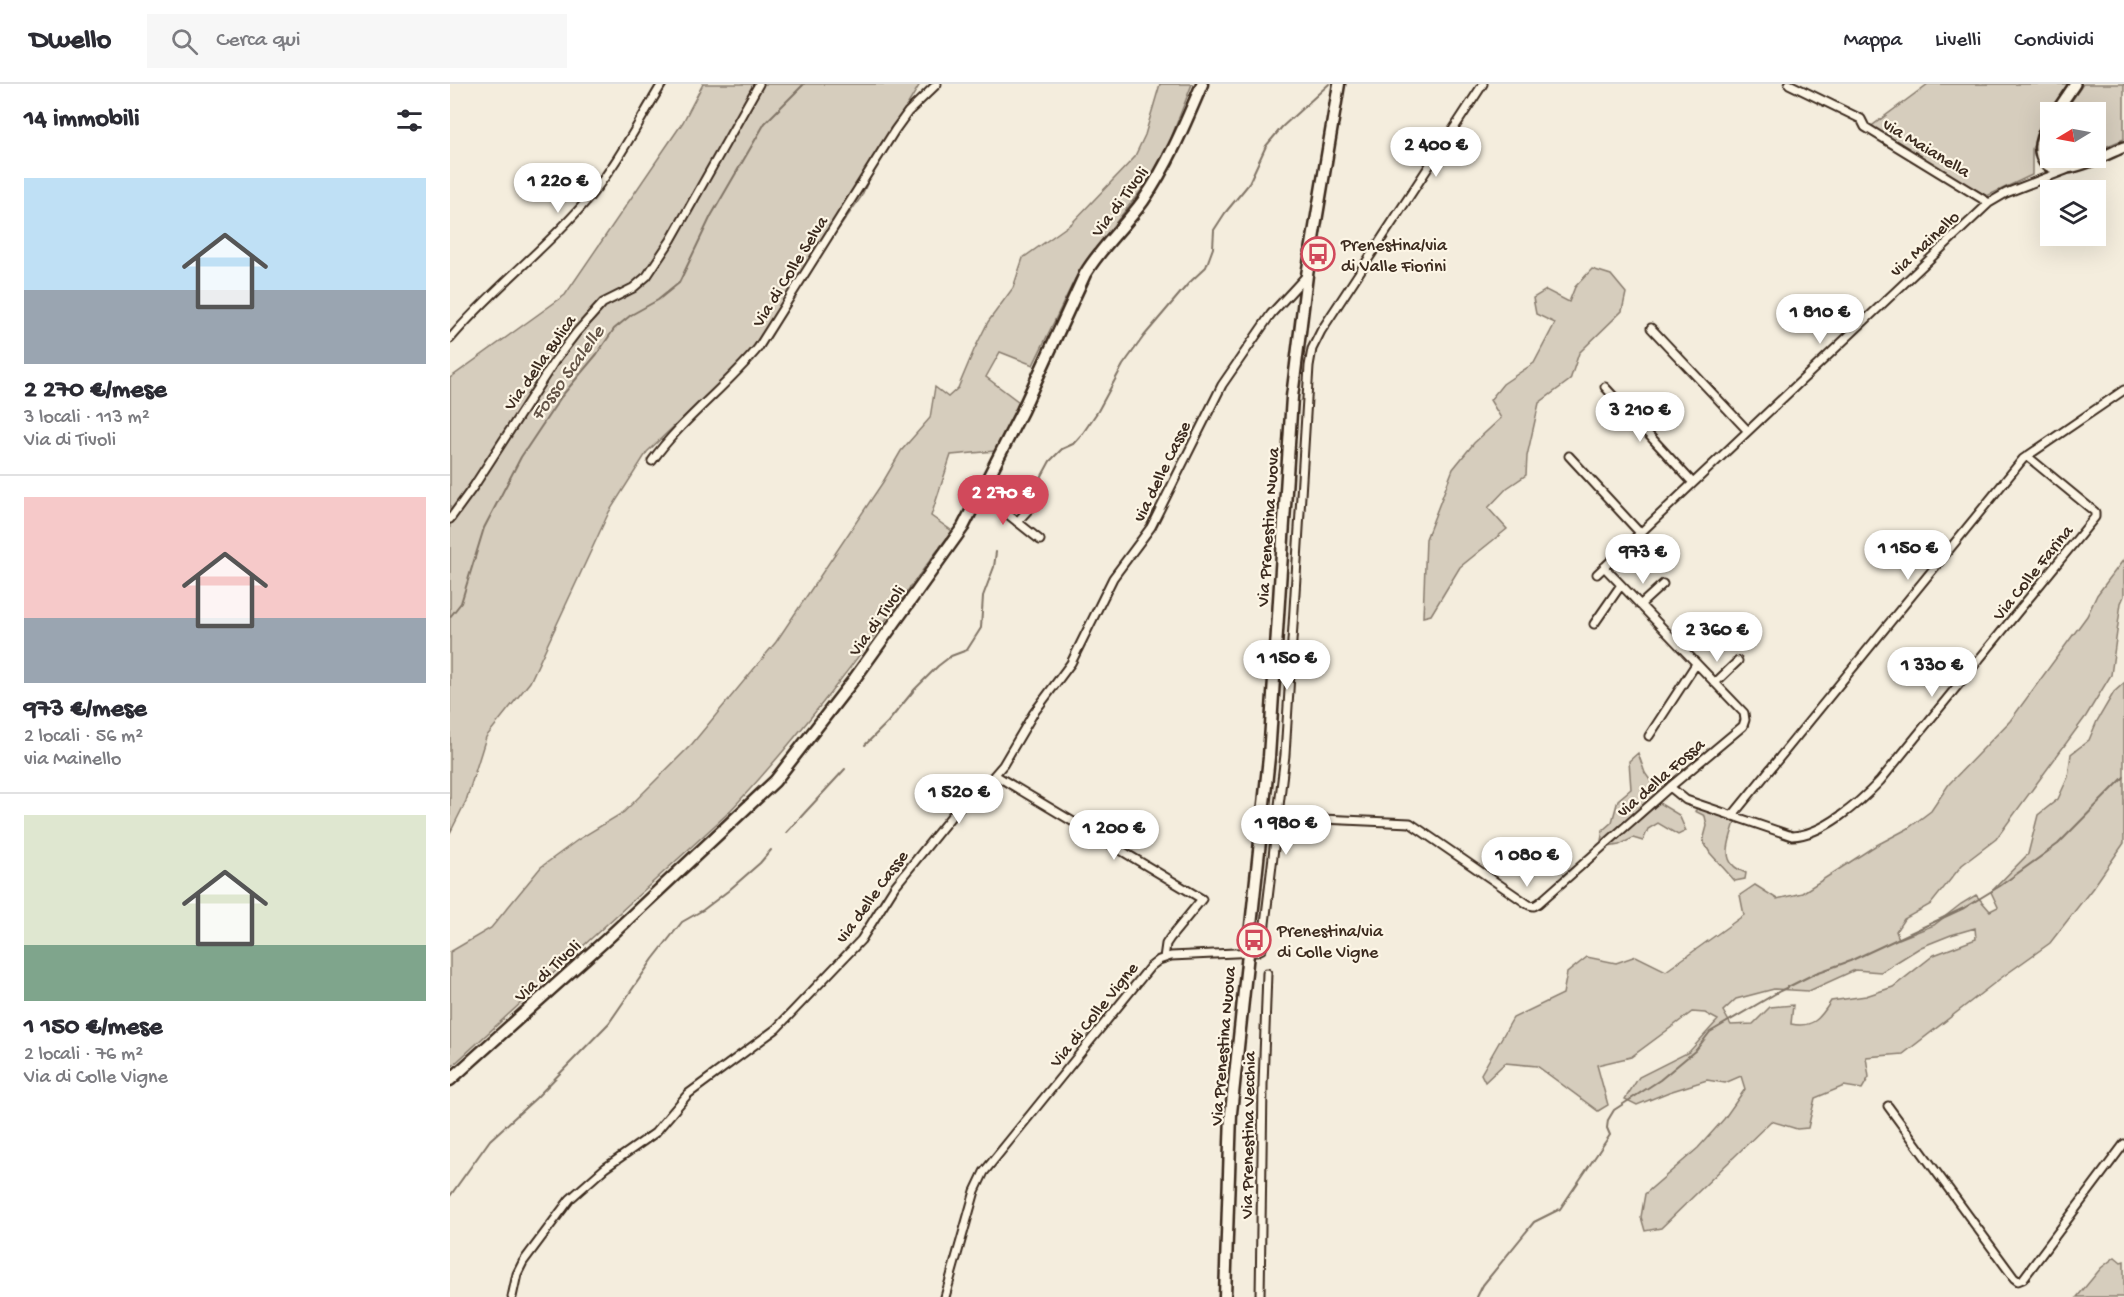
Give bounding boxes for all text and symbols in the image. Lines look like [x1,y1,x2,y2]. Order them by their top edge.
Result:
search box [147,14,567,68]
text: Dwello [30,25,111,58]
icon: search [168,25,201,58]
text: Cerca qui [216,28,300,54]
text: Mappa [1843,29,1902,54]
text: Livelli [1935,29,1981,54]
text: Condividi [2014,29,2094,54]
north arrow [2040,102,2106,168]
map controls [2040,102,2106,246]
icon: filters [393,104,426,137]
text: 14 immobili [24,105,140,136]
street label: via Maianella [1878,115,1974,184]
pin: 2 400 € [1381,127,1491,178]
text: 2 400 € [1404,135,1468,158]
pin: 1 220 € [503,163,613,214]
street label: Via di Tivoli [1087,163,1154,243]
text: 1 220 € [528,171,588,194]
button: layers [2040,180,2106,246]
street label: via Mainello [1887,207,1965,282]
street label: Via di Colle Selva [748,212,834,333]
icon: home [171,217,279,325]
bus stop icon: Prenestina/via di Valle Fiorini [1300,236,1336,272]
place label: Prenestina/via di Valle Fiorini [1340,236,1448,278]
pin: 1 810 € [1765,294,1875,345]
text: 1 810 € [1790,302,1850,325]
street label: Via della Bulica [500,311,582,416]
water label: Fosso Scalelle [527,322,611,426]
text: 2 270 €/mese [24,376,167,407]
pin: 3 210 € [1585,392,1695,443]
text: 3 210 € [1610,400,1671,423]
text: 3 locali · 113 m² [24,407,150,430]
street label: via delle Casse [1130,418,1197,526]
text: Via di Tivoli [24,430,116,453]
street label: Via Prenestina Nuova [1253,446,1286,609]
pin: 2 270 € [948,475,1058,526]
text: 2 270 € [972,483,1034,506]
street label: Via Colle Farina [1988,521,2079,626]
pin: 1 150 € [1853,530,1963,581]
pin: 973 € [1601,534,1685,585]
icon: home [171,536,279,644]
text: 1 150 € [1878,538,1938,561]
text: 973 € [1619,542,1667,565]
street label: Via di Tivoli [845,582,911,662]
pin: 2 360 € [1662,612,1772,663]
text: 2 360 € [1685,620,1749,643]
pin: 1 150 € [1232,640,1342,691]
pin: 1 330 € [1877,647,1987,698]
text: 1 150 € [1257,648,1317,671]
text: 1 330 € [1901,655,1963,678]
text: 973 €/mese [24,695,147,726]
text: 2 locali · 56 m² [24,726,143,749]
street label: via della Fossa [1613,734,1711,823]
text: via Mainello [24,749,121,772]
pin: 1 520 € [904,774,1014,825]
text: 1 520 € [928,782,990,805]
pin: 1 980 € [1231,805,1341,856]
pin: 1 200 € [1059,810,1169,861]
text: 1 980 € [1255,813,1317,836]
text: 1 200 € [1083,818,1145,841]
pin: 1 080 € [1472,837,1582,888]
text: 1 080 € [1495,845,1559,868]
street label: via delle Casse [832,846,914,948]
icon: home [171,854,279,962]
bus stop icon: Prenestina/via di Colle Vigne [1236,922,1272,958]
place label: Prenestina/via di Colle Vigne [1276,922,1384,964]
street label: Via di Tivoli [510,936,587,1008]
street label: Via di Colle Vigne [1045,958,1144,1073]
street label: Via Prenestina Nuova [1207,965,1242,1128]
text: 1 150 €/mese [24,1013,162,1044]
text: 2 locali · 76 m² [24,1044,143,1067]
street label: Via Prenestina Vecchia [1238,1050,1261,1220]
text: Via di Colle Vigne [24,1067,168,1090]

